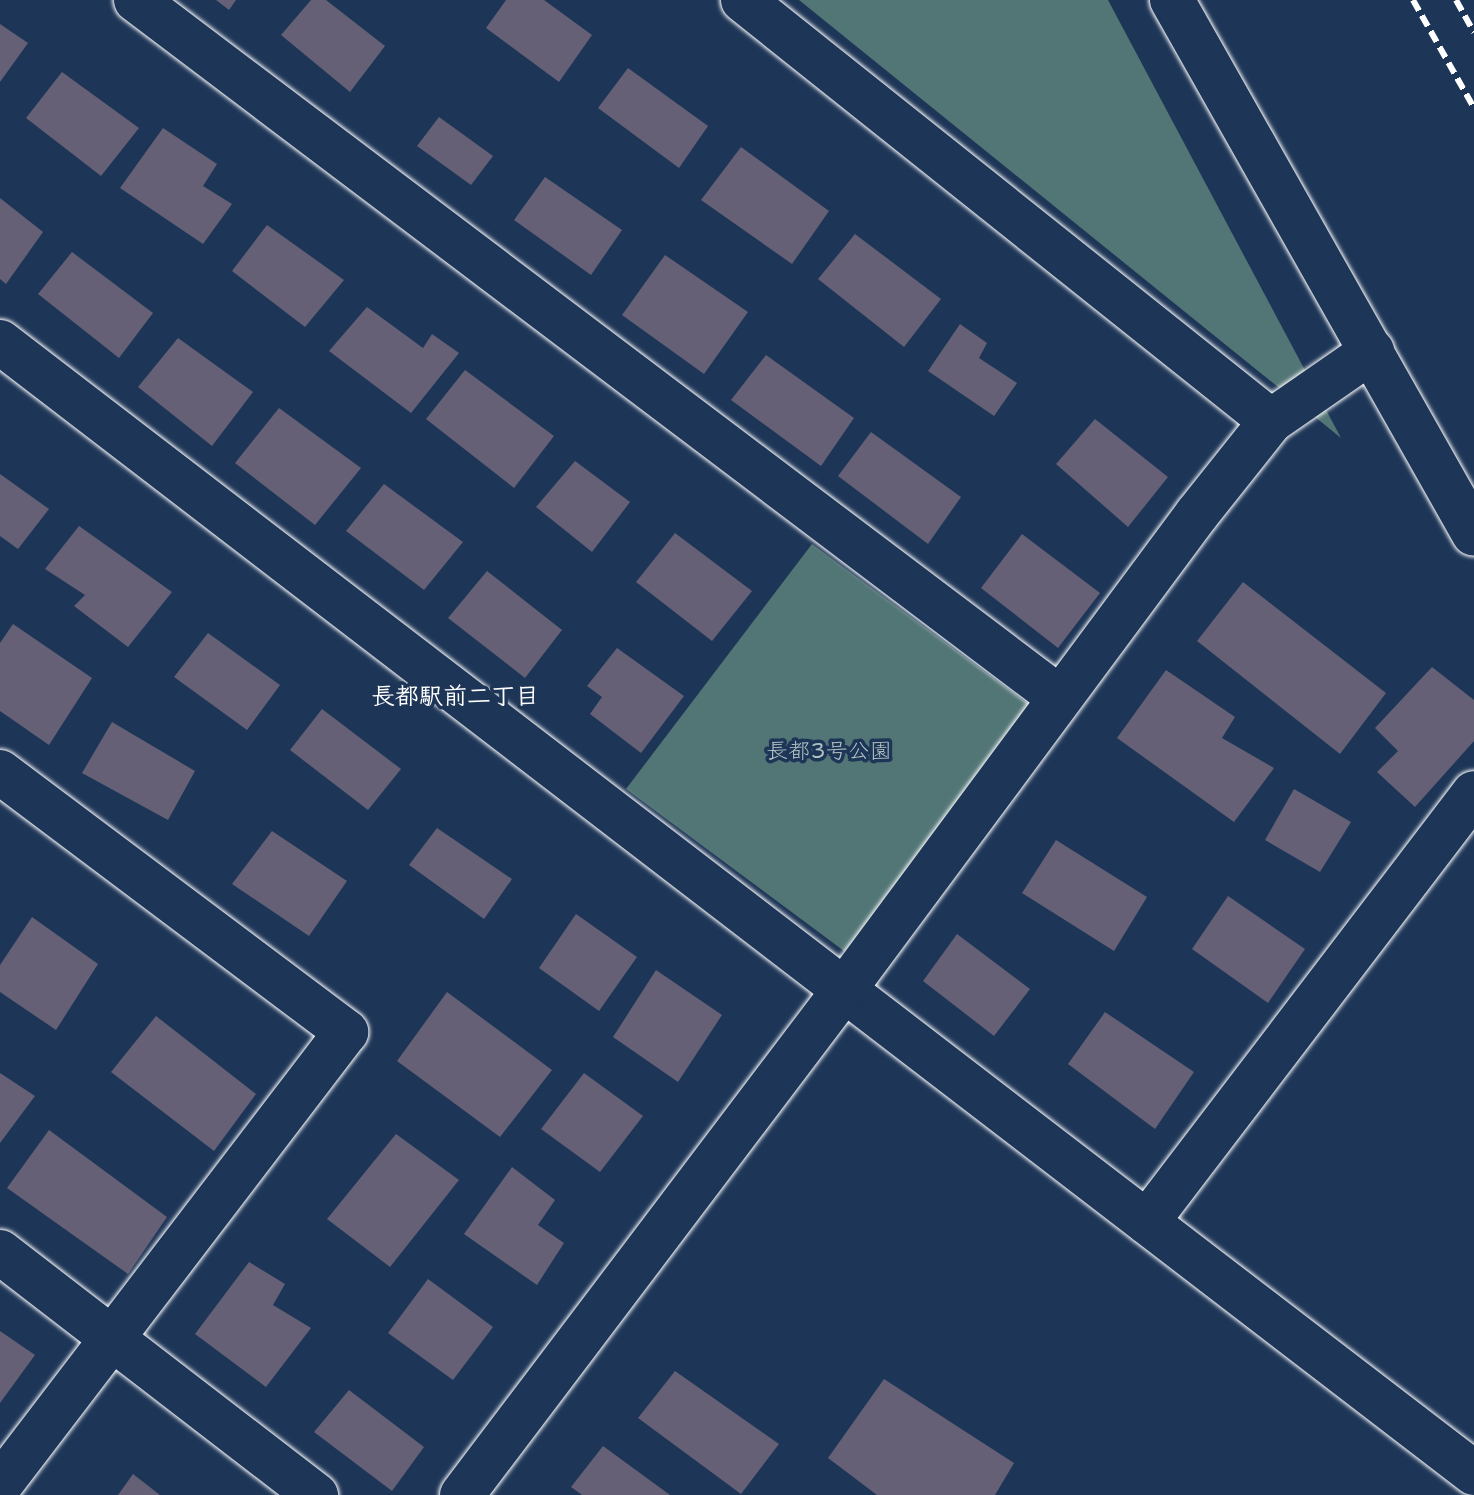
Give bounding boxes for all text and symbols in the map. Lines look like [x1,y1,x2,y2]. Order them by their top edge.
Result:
district label: 長都駅前二丁目 [371,683,539,711]
park label: 長都3号公園 [766,738,892,764]

